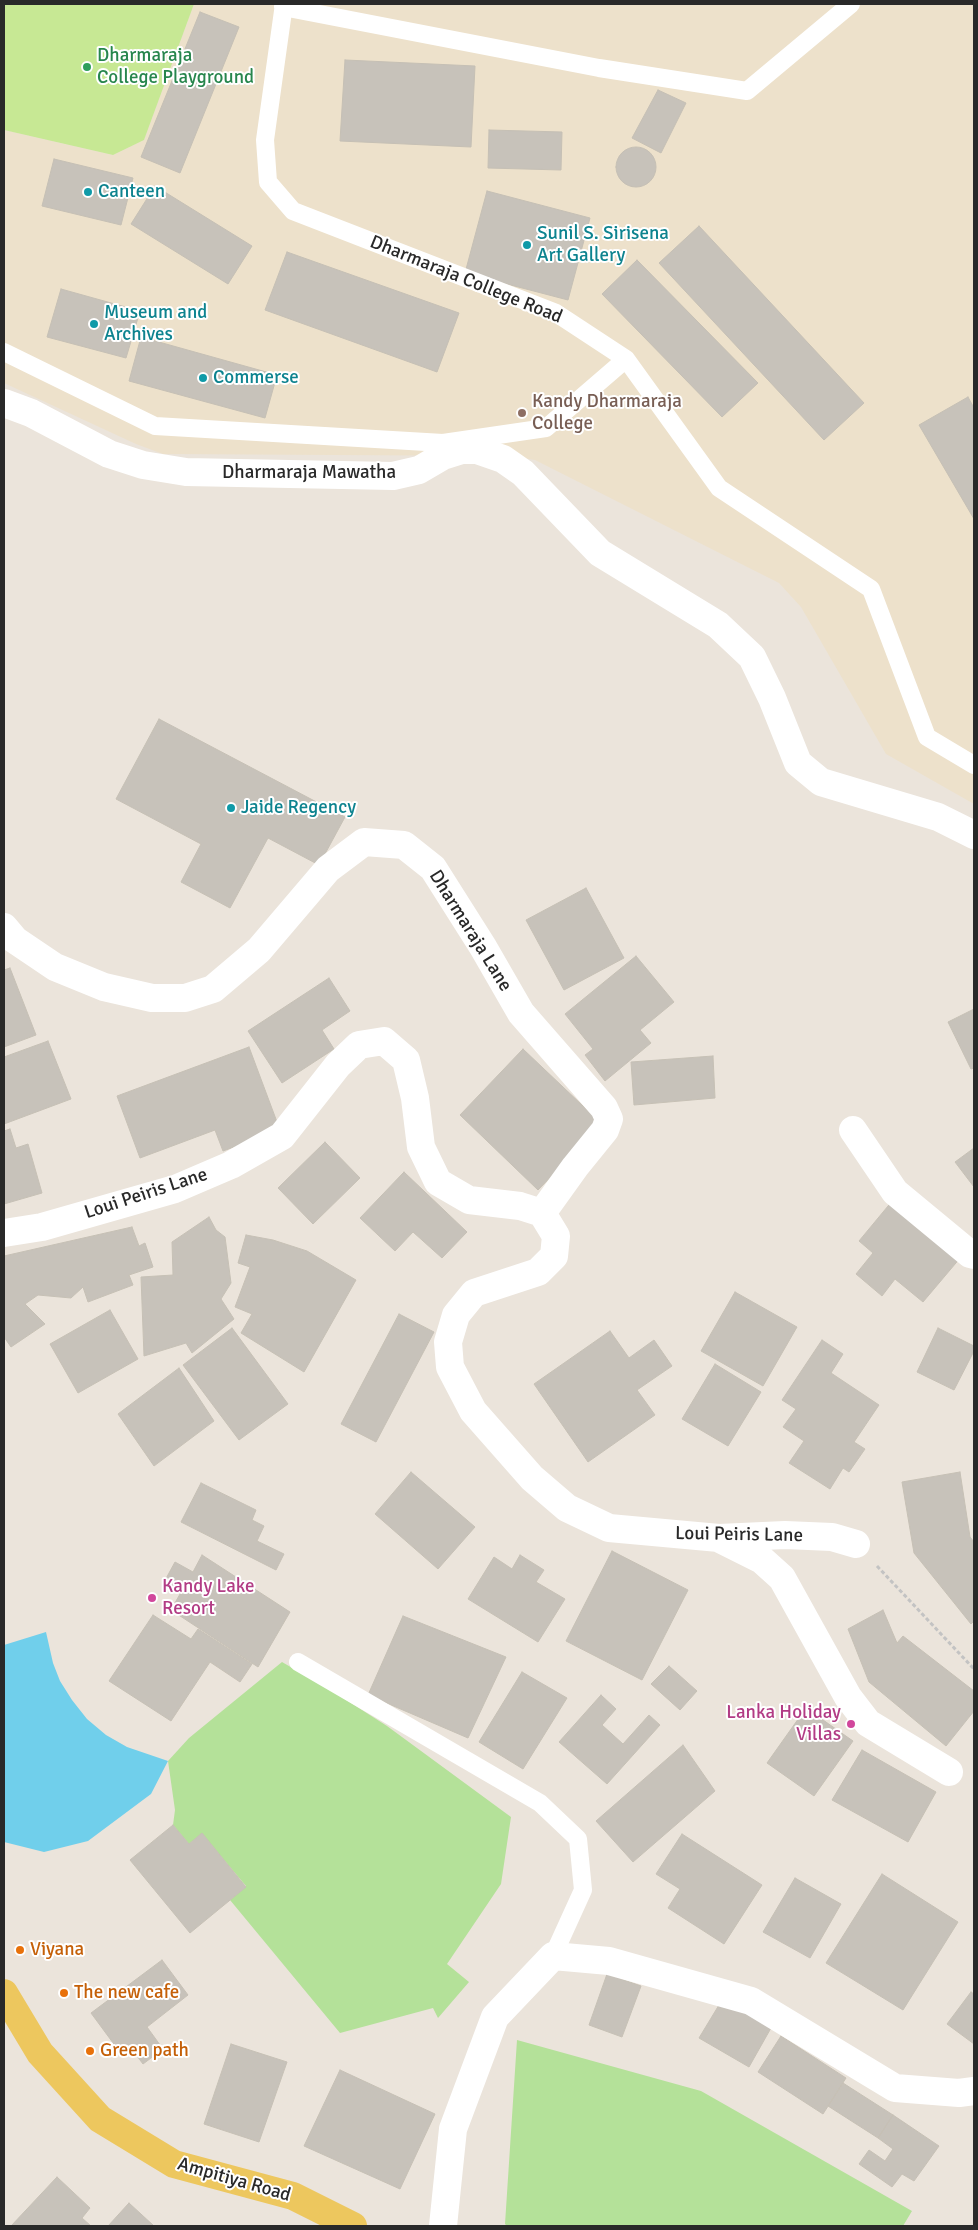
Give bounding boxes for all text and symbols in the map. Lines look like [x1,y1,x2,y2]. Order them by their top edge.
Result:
place label: Dharmaraja College Playground [97,45,254,89]
marker: Dharmaraja College Playground [81,61,93,73]
place label: Canteen [98,181,165,203]
marker: Canteen [82,186,94,198]
place label: Sunil S. Sirisena Art Gallery [537,223,669,267]
street label: Dharmaraja College Road [366,231,566,329]
marker: Sunil S. Sirisena Art Gallery [521,239,533,251]
place label: Museum and Archives [104,302,207,346]
marker: Museum and Archives [88,318,100,330]
place label: Commerse [213,367,299,389]
marker: Commerse [197,372,209,384]
place label: Kandy Dharmaraja College [532,391,682,435]
marker: Kandy Dharmaraja College [516,407,528,419]
street label: Dharmaraja Mawatha [222,462,396,484]
place label: Jaide Regency [241,797,356,819]
marker: Jaide Regency [225,802,237,814]
street label: Dharmaraja Lane [424,866,516,996]
street label: Loui Peiris Lane [82,1163,210,1225]
street label: Loui Peiris Lane [675,1522,803,1548]
place label: Kandy Lake Resort [162,1576,254,1620]
marker: Kandy Lake Resort [146,1592,158,1604]
place label: Lanka Holiday Villas [726,1702,841,1746]
marker: Lanka Holiday Villas [845,1718,857,1730]
place label: Viyana [30,1939,84,1961]
marker: Viyana [14,1944,26,1956]
place label: The new cafe [74,1982,179,2004]
marker: The new cafe [58,1987,70,1999]
place label: Green path [100,2040,189,2062]
marker: Green path [84,2045,96,2057]
street label: Ampitiya Road [175,2153,293,2207]

